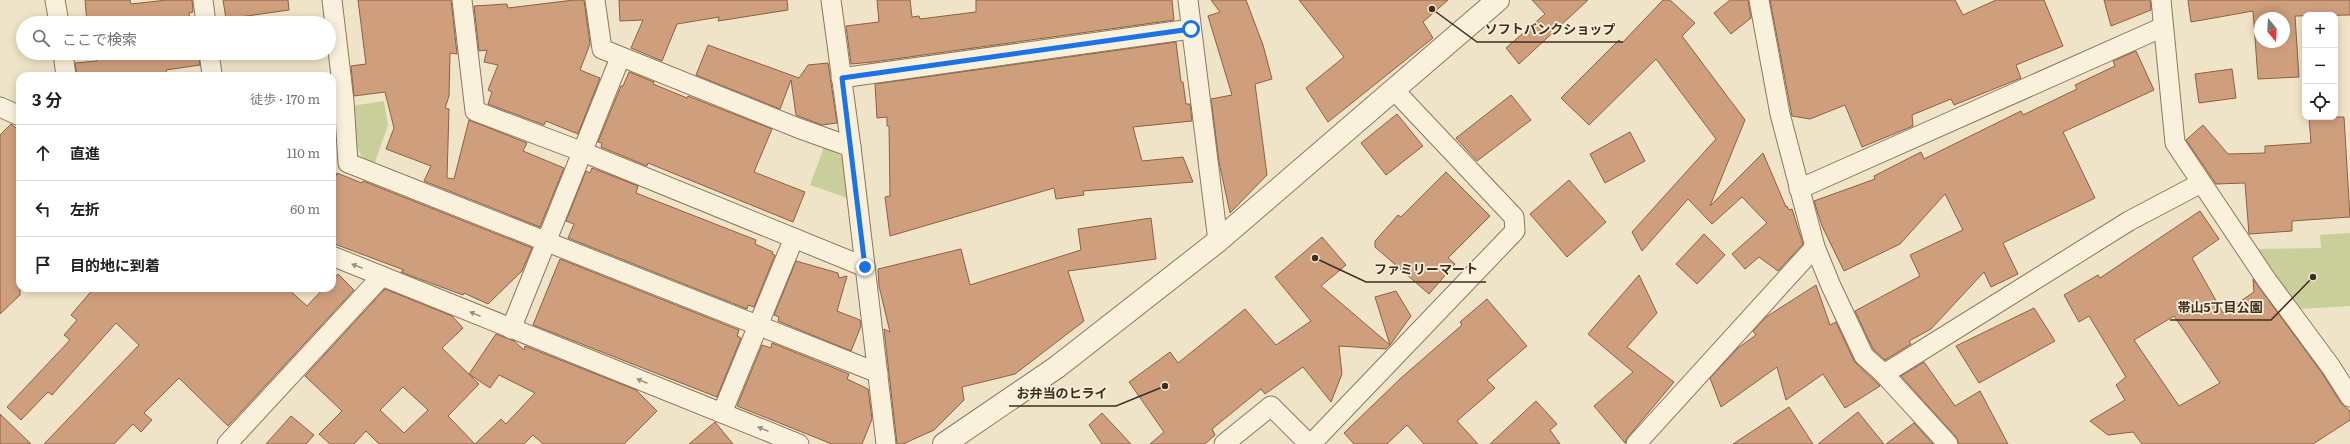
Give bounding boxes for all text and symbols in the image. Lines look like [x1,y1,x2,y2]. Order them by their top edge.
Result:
north arrow [2254,12,2290,48]
map controls [2302,12,2338,120]
button: + [2302,12,2338,48]
search box [16,16,336,60]
callout: ソフトバンクショップ [1477,17,1623,42]
text: ソフトバンクショップ [1485,19,1615,38]
route start [1182,20,1200,38]
icon: search [30,27,52,49]
text: ここで検索 [62,27,137,50]
button: − [2302,48,2338,84]
button: locate [2302,84,2338,120]
text: 3 分 [32,86,62,111]
text: 徒歩 · 170 m [250,89,320,108]
text: 直進 [70,141,100,164]
icon: ahead [32,142,54,164]
text: 110 m [287,143,320,162]
text: 左折 [70,197,100,220]
icon: left [32,198,54,220]
text: 60 m [290,199,320,218]
text: 目的地に到着 [70,253,160,276]
icon: arrive [32,254,54,276]
callout: ファミリーマート [1366,257,1486,282]
route end [856,258,874,276]
text: ファミリーマート [1374,259,1478,278]
one-way arrow [351,263,363,269]
callout: 帯山5丁目公園 [2170,295,2271,320]
text: 帯山5丁目公園 [2177,297,2263,316]
one-way arrow [470,311,481,317]
one-way arrow [635,378,647,384]
callout: お弁当のヒライ [1009,381,1116,406]
text: お弁当のヒライ [1016,383,1108,402]
one-way arrow [756,426,768,432]

